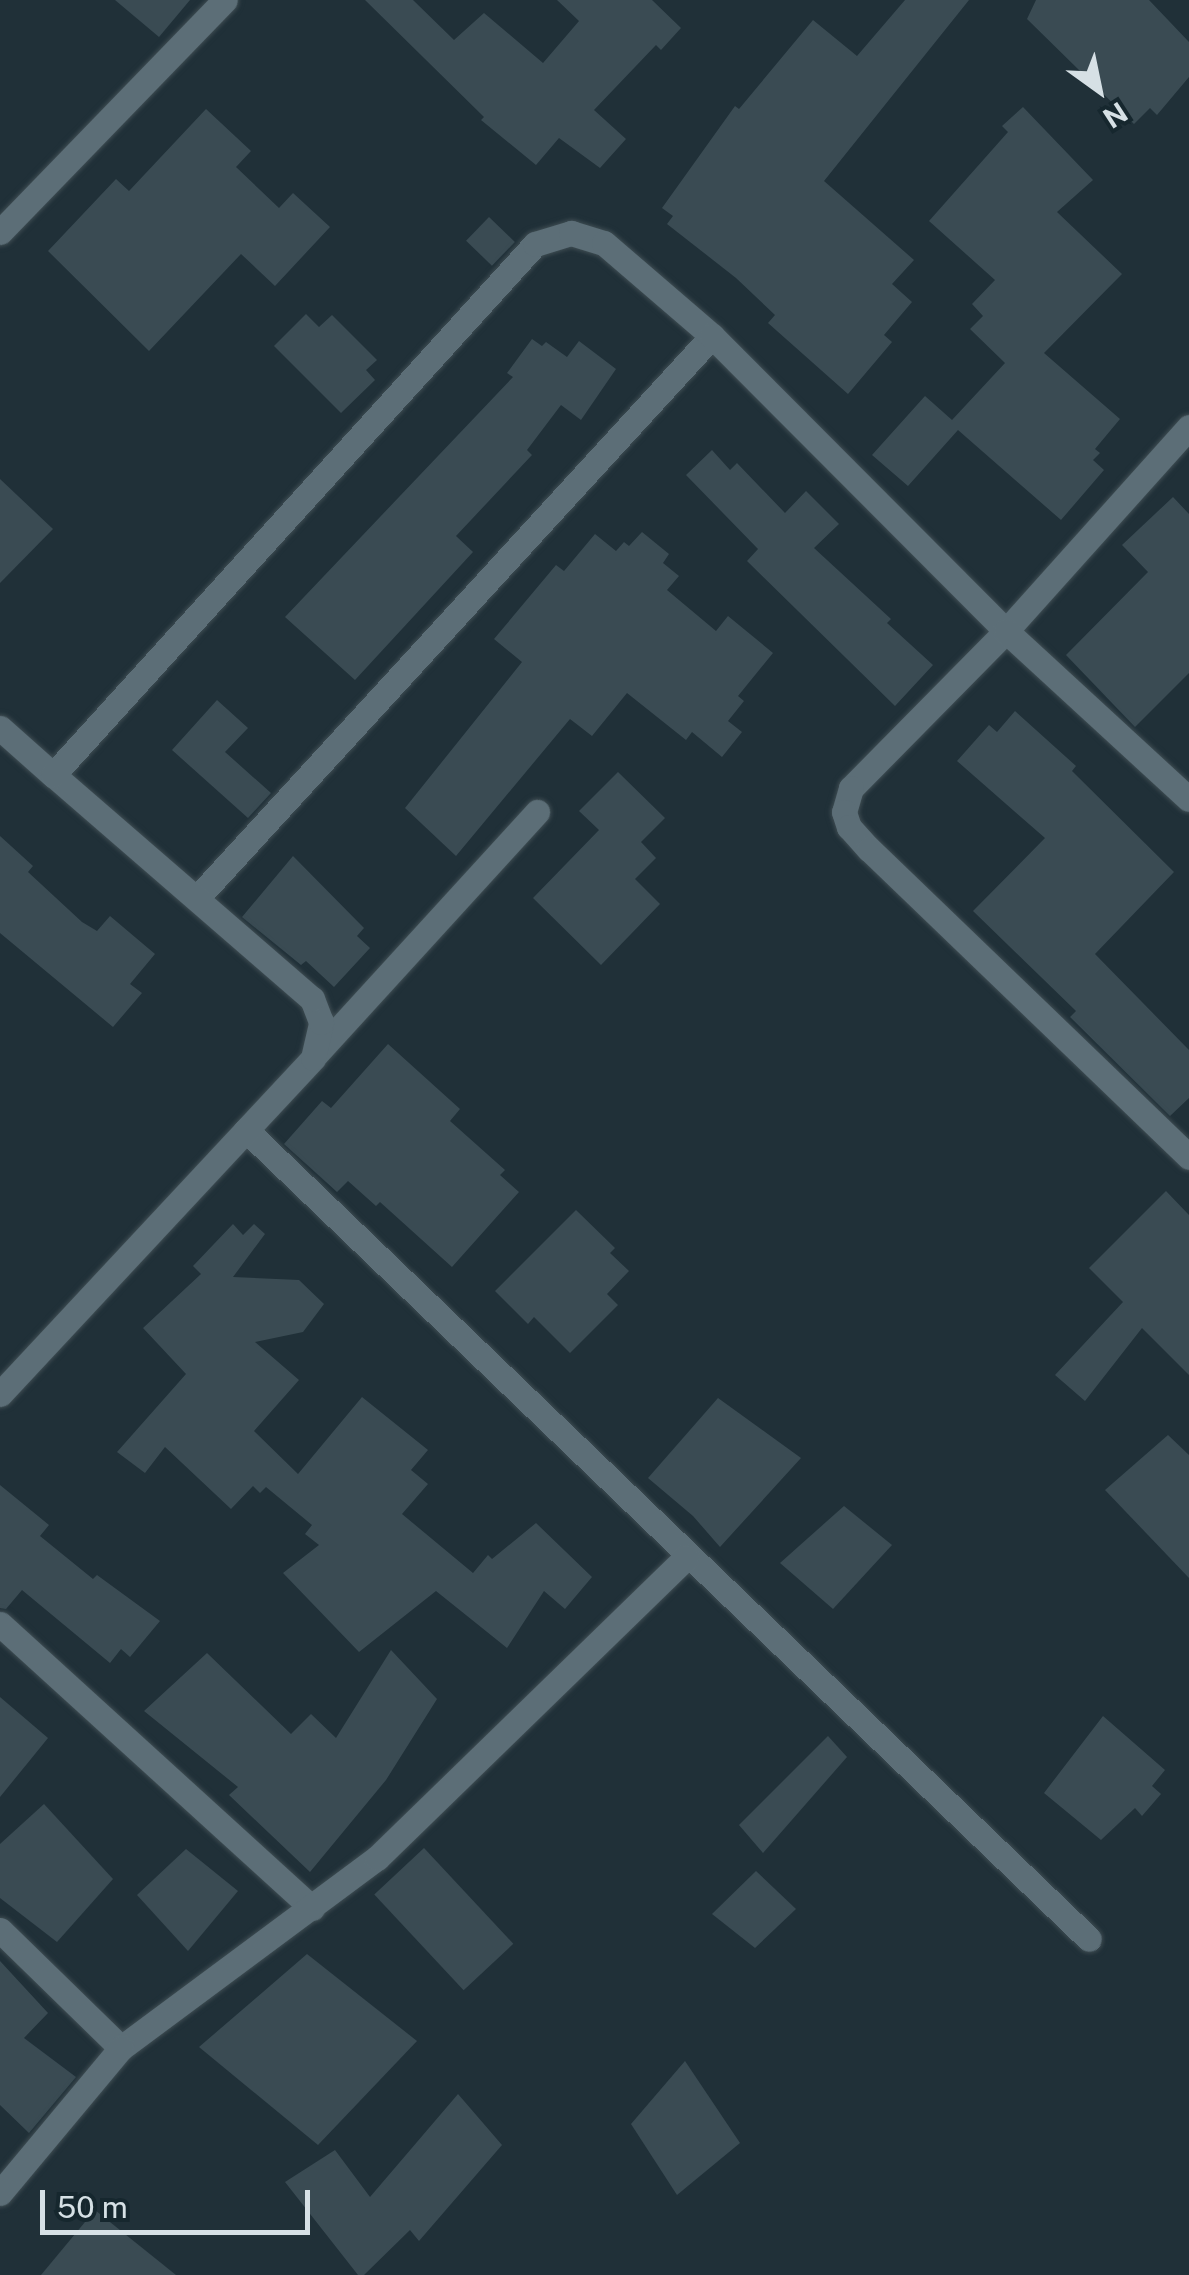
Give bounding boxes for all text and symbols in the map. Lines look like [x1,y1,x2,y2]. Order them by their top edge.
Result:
north arrow [1049,40,1149,140]
text: N [1097,96,1134,135]
scale bar [45,2170,315,2232]
text: 50 m [57,2189,128,2225]

